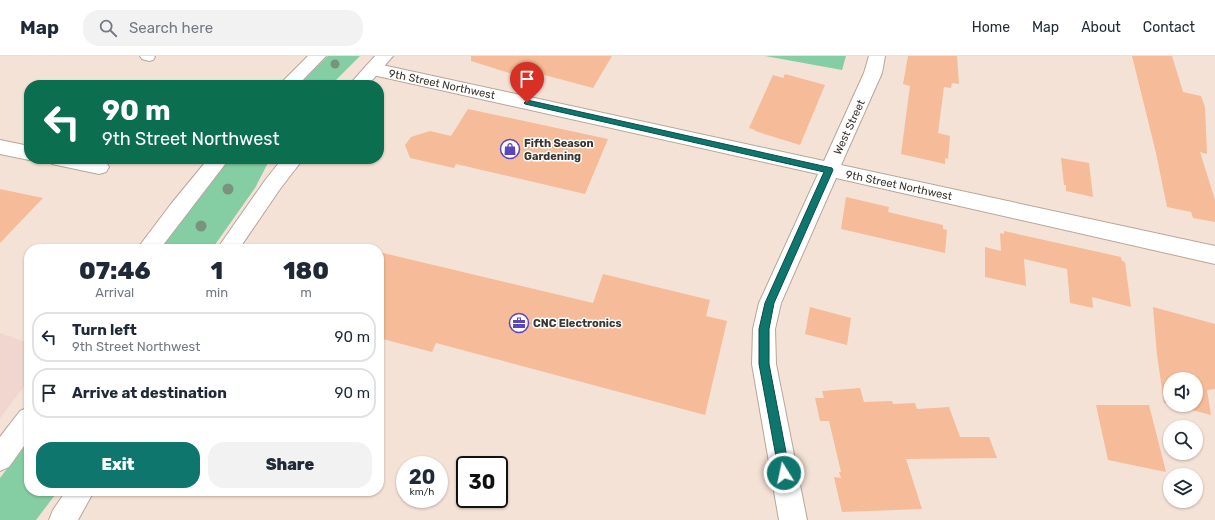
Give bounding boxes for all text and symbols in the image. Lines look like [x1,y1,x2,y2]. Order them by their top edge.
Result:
search box [83,10,363,46]
text: Map [20,16,59,39]
icon: search [97,17,119,39]
text: Search here [129,19,213,37]
text: Home [972,19,1010,36]
text: Map [1032,19,1059,36]
text: About [1081,19,1121,36]
text: Contact [1143,19,1195,36]
pin [510,62,544,103]
street label: 9th Street Northwest [387,67,497,102]
icon: arrive [516,68,538,90]
text: 90 m [102,94,171,127]
icon: left [36,96,88,148]
street label: West Street [831,97,868,157]
text: 9th Street Northwest [102,128,280,150]
place label: Fifth Season Gardening [524,137,594,163]
shop icon: Fifth Season Gardening [499,138,521,160]
street label: 9th Street Northwest [844,168,954,203]
text: 07:46 [79,257,151,285]
text: 1 [210,257,223,285]
text: 180 [283,257,329,285]
text: Arrival [95,285,134,300]
text: min [205,285,228,300]
text: m [300,285,312,300]
office icon: CNC Electronics [508,312,530,334]
place label: CNC Electronics [533,317,622,330]
text: Turn left [72,321,137,339]
icon: left [38,326,60,348]
text: 90 m [335,328,370,346]
text: 9th Street Northwest [72,339,200,354]
map controls [1163,372,1203,508]
button: sound [1163,372,1203,412]
icon: arrive [38,382,60,404]
text: Arrive at destination [72,384,227,402]
text: 90 m [335,384,370,402]
button: search [1163,420,1203,460]
button: Exit [36,442,200,488]
button: Share [208,442,372,488]
position arrow [763,452,805,494]
speed limit sign: 30 [456,456,508,508]
text: 20 [409,465,435,489]
button: layers [1163,468,1203,508]
text: km/h [410,486,434,498]

